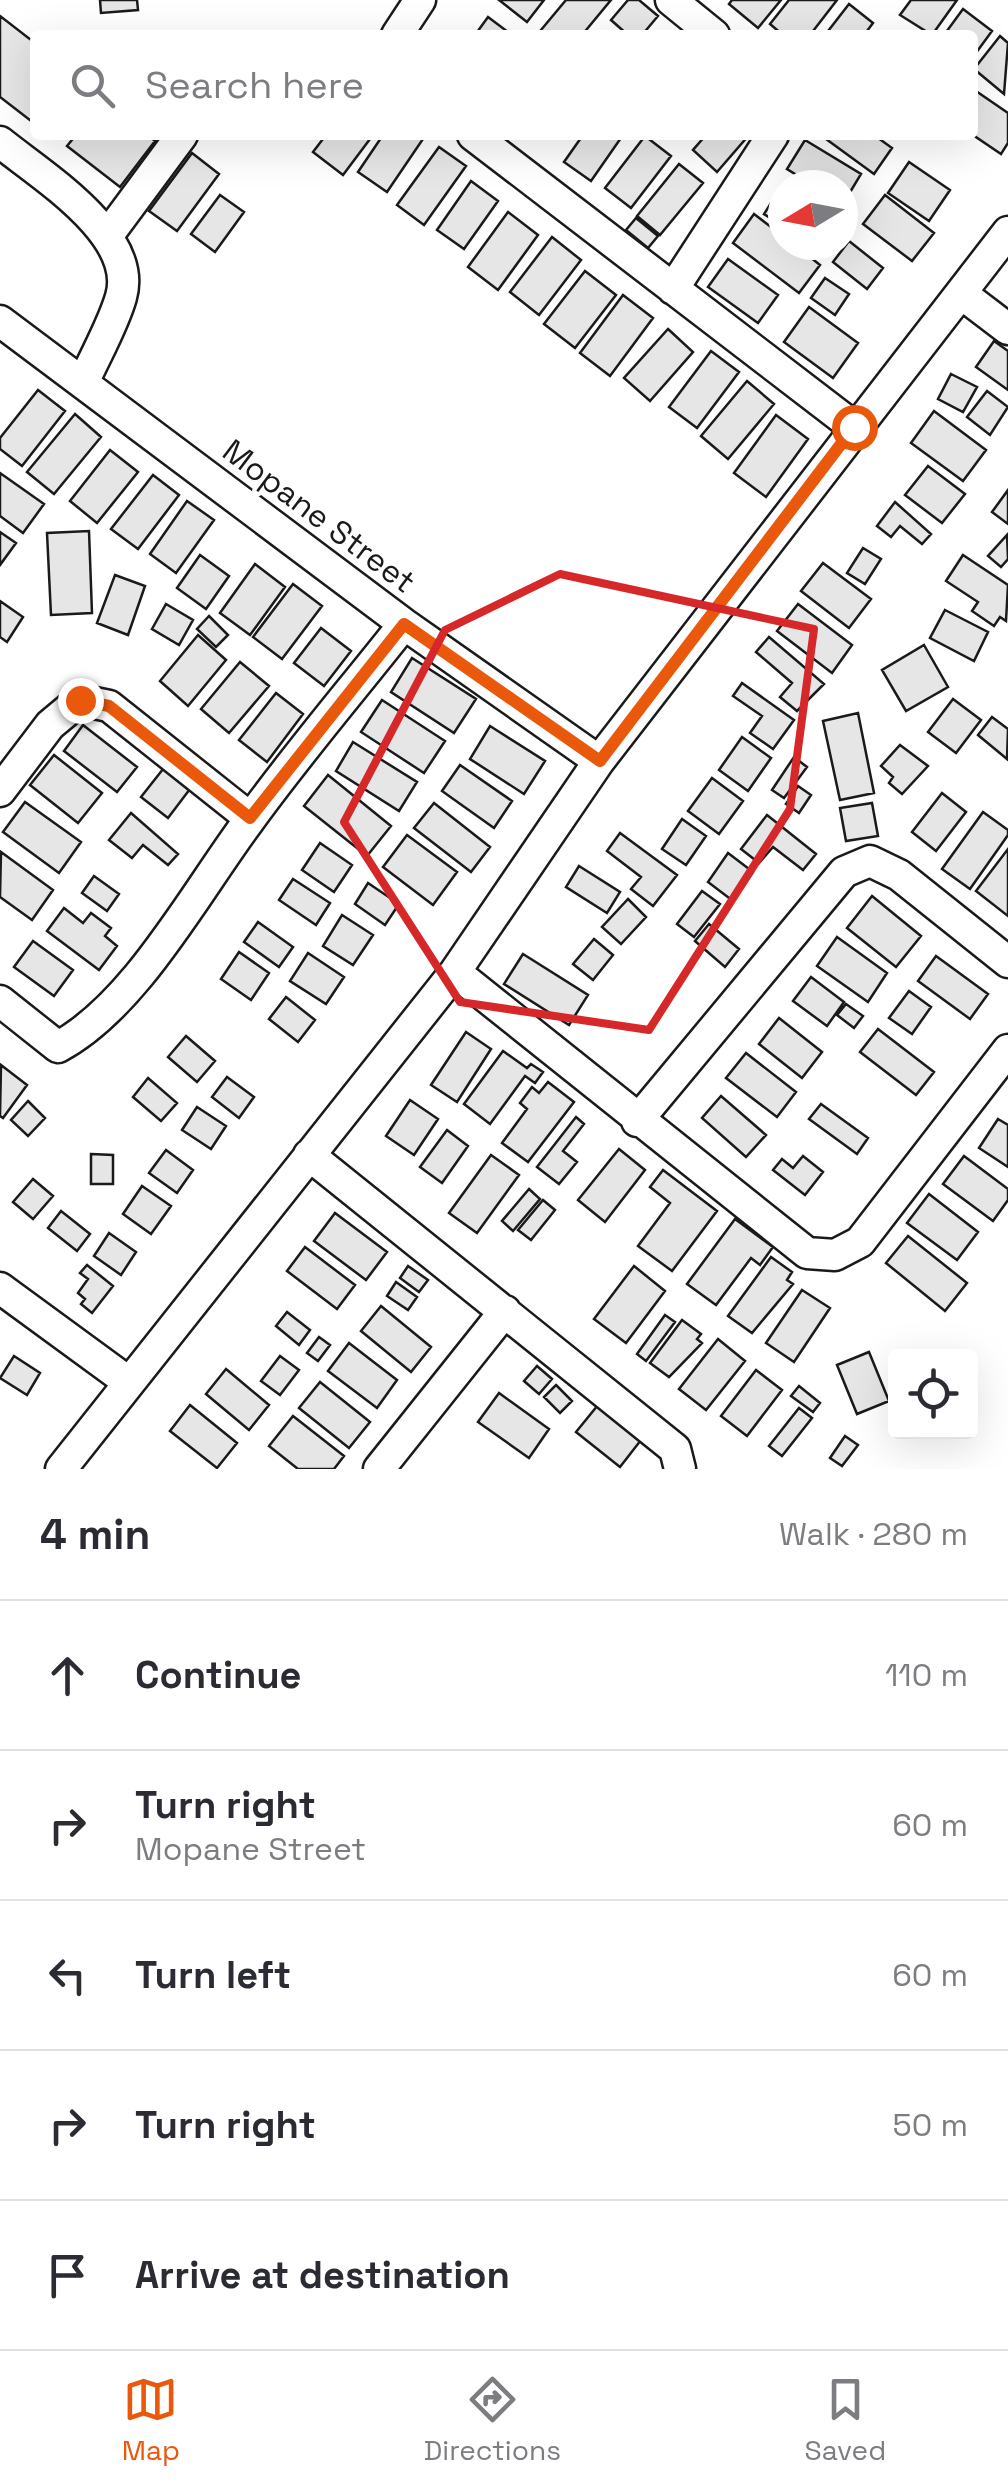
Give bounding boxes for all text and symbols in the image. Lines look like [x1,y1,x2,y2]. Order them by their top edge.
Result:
search box [30,30,978,140]
icon: search [65,58,120,113]
text: Search here [145,61,364,109]
north arrow [768,170,858,260]
route start [832,405,878,451]
street label: Mopane Street [215,431,423,601]
route end [58,678,104,724]
map controls [888,1349,978,1439]
button: locate [888,1349,978,1439]
text: 4 min [40,1508,150,1561]
text: Walk · 280 m [779,1514,968,1554]
icon: ahead [40,1648,95,1703]
text: Continue [135,1651,301,1699]
text: 110 m [885,1655,968,1695]
text: Turn right [135,1781,316,1829]
icon: right [40,1798,95,1853]
text: 60 m [892,1805,968,1845]
text: Mopane Street [135,1829,366,1869]
icon: left [40,1948,95,2003]
text: Turn left [135,1951,291,1999]
text: 60 m [892,1955,968,1995]
icon: right [40,2098,95,2153]
text: Turn right [135,2101,316,2149]
text: 50 m [893,2105,968,2145]
icon: arrive [40,2248,95,2303]
text: Arrive at destination [135,2251,510,2299]
tab: Map [122,2372,180,2468]
tab: Directions [424,2372,561,2468]
tab: Saved [805,2372,886,2468]

